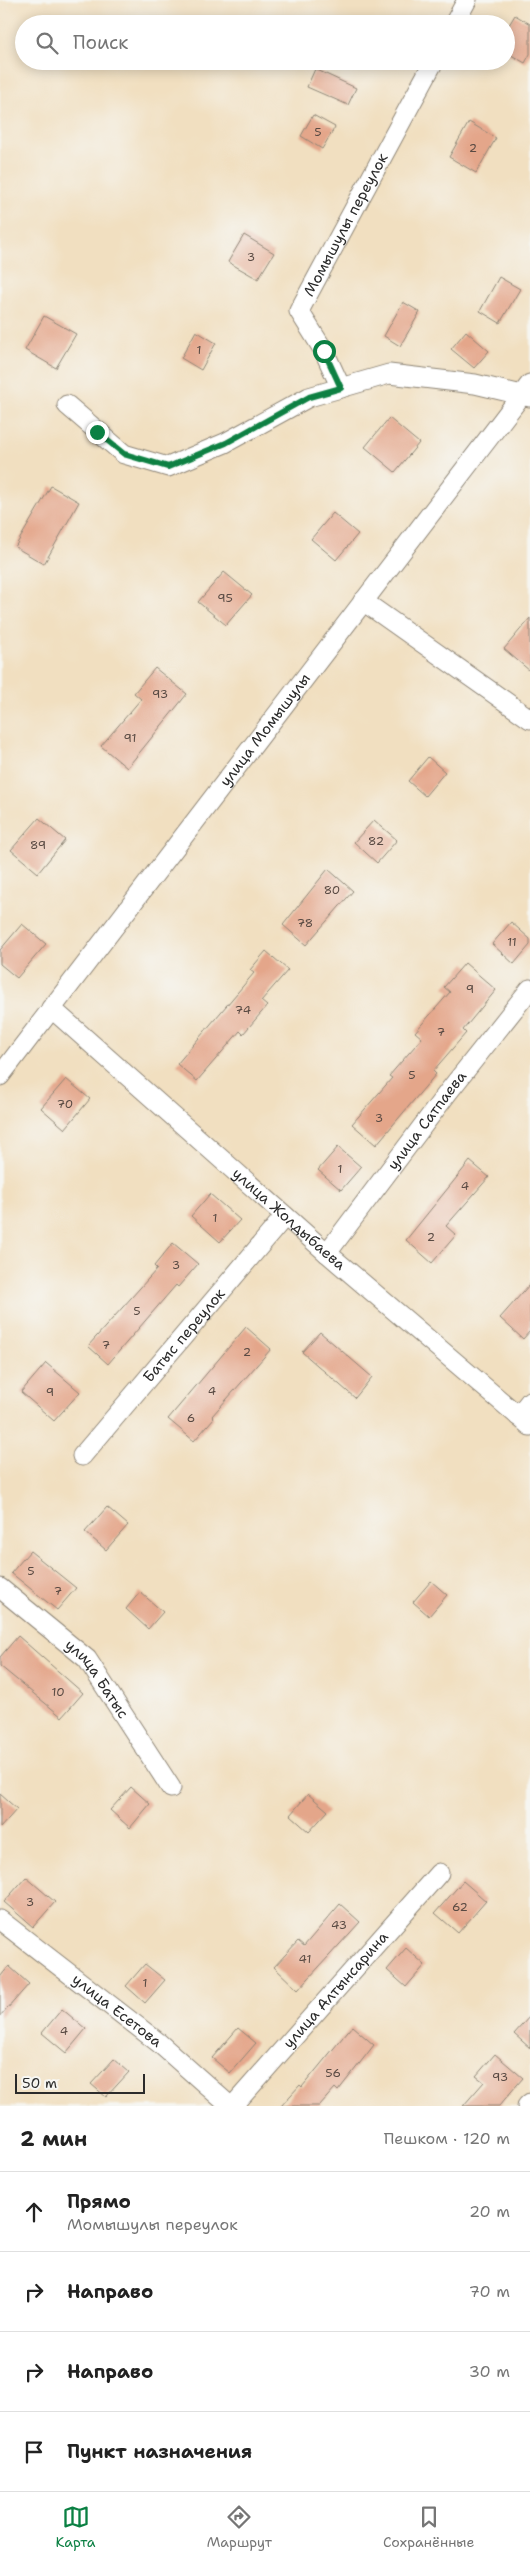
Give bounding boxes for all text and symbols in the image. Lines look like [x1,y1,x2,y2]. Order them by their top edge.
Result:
search box [15,15,515,70]
icon: search [33,29,61,57]
text: Поиск [73,30,128,55]
house number: 5 [314,124,322,140]
house number: 2 [469,140,477,156]
street label: Момышулы переулок [299,149,392,300]
house number: 3 [247,249,255,265]
route start [313,340,336,363]
house number: 1 [196,342,202,358]
route end [86,421,109,444]
house number: 95 [217,590,233,606]
street label: улица Момышулы [215,669,315,791]
house number: 93 [152,686,168,702]
house number: 91 [123,730,137,746]
house number: 82 [368,833,384,849]
house number: 89 [30,837,46,853]
house number: 80 [324,882,340,898]
house number: 78 [297,915,313,931]
house number: 11 [507,934,517,950]
house number: 9 [466,981,474,997]
house number: 74 [235,1002,251,1018]
house number: 7 [437,1024,445,1040]
street label: улица Сатпаева [383,1066,471,1174]
house number: 5 [408,1067,416,1083]
house number: 70 [57,1096,73,1112]
house number: 3 [375,1110,383,1126]
house number: 1 [337,1161,343,1177]
street label: улица Жолдыбаева [228,1163,350,1275]
house number: 4 [461,1178,469,1194]
house number: 1 [212,1210,218,1226]
house number: 2 [427,1229,435,1245]
house number: 3 [172,1257,180,1273]
street label: Батыс переулок [139,1284,230,1387]
house number: 5 [133,1303,141,1319]
house number: 7 [102,1337,110,1353]
house number: 2 [243,1344,251,1360]
house number: 4 [208,1383,216,1399]
house number: 9 [46,1384,54,1400]
house number: 6 [187,1410,195,1426]
house number: 5 [27,1563,35,1579]
house number: 7 [54,1583,62,1599]
street label: улица Батыс [61,1635,133,1722]
house number: 10 [51,1684,65,1700]
house number: 3 [26,1894,34,1910]
house number: 62 [452,1899,468,1915]
house number: 43 [331,1917,347,1933]
street label: улица Алтынсарина [279,1927,393,2052]
house number: 41 [299,1951,311,1967]
street label: улица Есетова [68,1969,167,2052]
house number: 1 [142,1975,148,1991]
house number: 4 [60,2023,68,2039]
house number: 56 [325,2065,341,2081]
house number: 93 [492,2069,508,2085]
scale bar [15,2071,145,2094]
text: 50 m [22,2074,57,2092]
text: 2 мин [20,2125,87,2153]
text: Пешком · 120 m [384,2128,510,2149]
text: Прямо [67,2189,131,2214]
icon: ahead [20,2198,48,2226]
text: 20 m [469,2201,510,2222]
text: Момышулы переулок [67,2214,238,2235]
icon: right [20,2278,48,2306]
text: Направо [67,2279,153,2304]
text: 70 m [469,2281,510,2302]
icon: right [20,2358,48,2386]
text: Направо [67,2359,153,2384]
text: 30 m [469,2361,510,2382]
icon: arrive [20,2438,48,2466]
text: Пункт назначения [67,2439,252,2464]
tab: Карта [56,2503,96,2551]
tab: Маршрут [207,2503,272,2551]
tab: Сохранённые [383,2503,474,2551]

